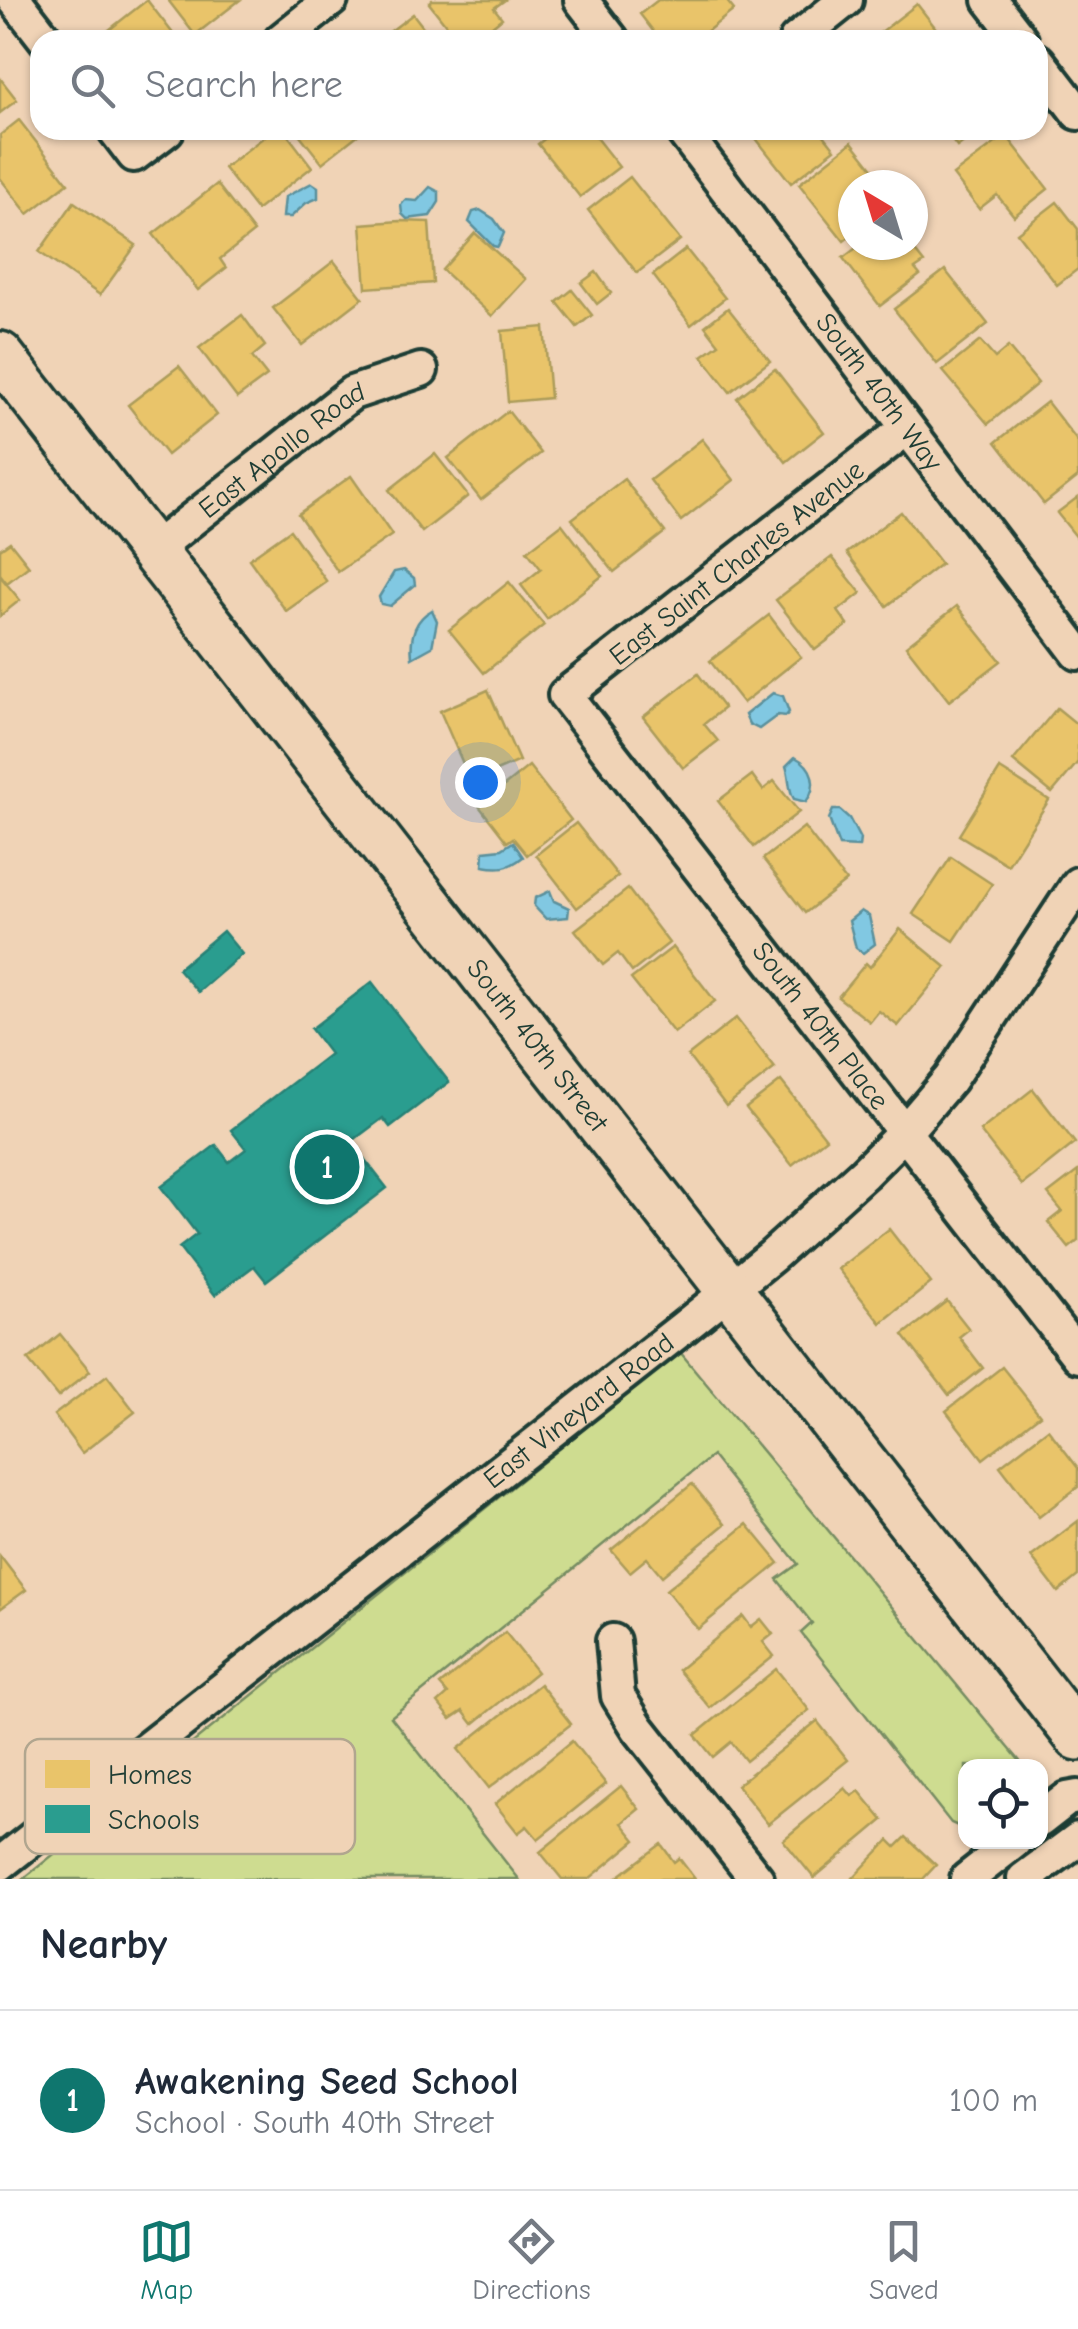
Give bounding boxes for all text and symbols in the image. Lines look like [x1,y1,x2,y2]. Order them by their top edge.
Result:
search box [30,30,1048,140]
icon: search [65,58,120,113]
text: Search here [145,63,343,107]
north arrow [838,170,928,260]
street label: South 40th Way [809,307,949,478]
street label: East Apollo Road [192,375,369,525]
street label: East Saint Charles Avenue [603,454,870,672]
your location [455,757,506,808]
street label: South 40th Place [745,936,896,1116]
street label: South 40th Street [460,953,615,1139]
pin: 1 [294,1130,360,1204]
street label: East Vineyard Road [477,1326,680,1495]
legend [25,1739,355,1854]
text: Homes [108,1759,192,1791]
map controls [958,1759,1048,1849]
button: locate [958,1759,1048,1849]
text: Schools [108,1804,199,1836]
text: Nearby [40,1920,167,1969]
text: Awakening Seed School [135,2060,519,2104]
text: 1 [66,2082,79,2119]
text: 100 m [949,2082,1038,2119]
text: School · South 40th Street [135,2104,493,2141]
tab: Map [139,2214,194,2306]
tab: Directions [472,2214,591,2306]
tab: Saved [869,2214,939,2306]

